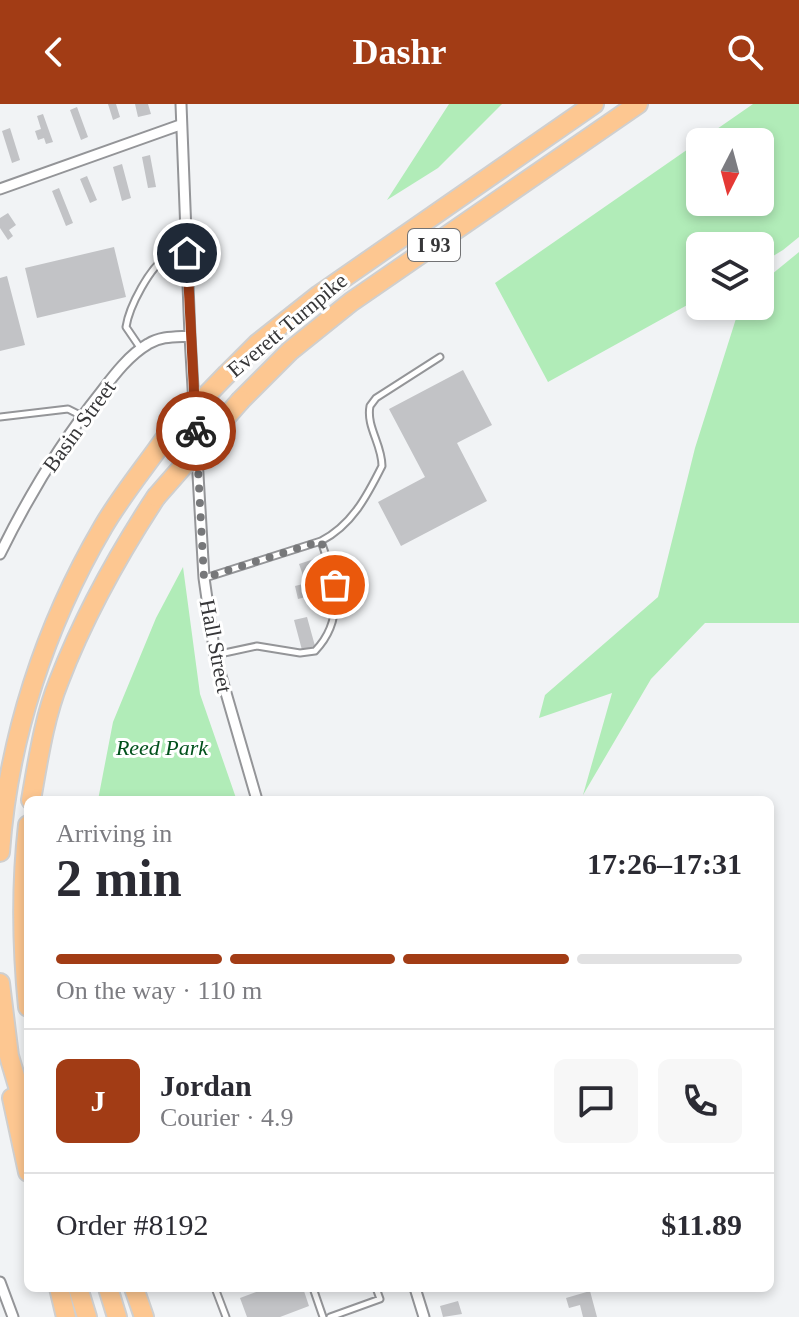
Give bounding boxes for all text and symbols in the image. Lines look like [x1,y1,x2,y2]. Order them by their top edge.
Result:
icon: back [32,30,76,74]
icon: search [723,30,767,74]
text: Dashr [352,32,447,72]
north arrow [686,128,774,216]
map controls [686,128,774,320]
pin [153,219,221,287]
road number: I 93 [408,229,460,261]
icon: home [165,231,209,275]
button: layers [686,232,774,320]
street label: Everett Turnpike [222,268,352,382]
street label: Basin Street [37,375,121,477]
courier [156,391,236,471]
icon: bike [174,409,218,453]
pin [301,551,369,619]
icon: bag [313,563,357,607]
street label: Hall Street [195,597,237,695]
park label: Reed Park [115,735,209,760]
text: Arriving in [56,819,172,848]
text: 17:26–17:31 [587,847,742,880]
text: 2 min [56,850,182,907]
text: On the way · 110 m [56,976,262,1005]
button: chat [554,1059,638,1143]
button: phone [658,1059,742,1143]
text: Jordan [160,1069,252,1102]
text: J [91,1084,106,1117]
text: Courier · 4.9 [160,1103,294,1132]
text: Order #8192 [56,1208,208,1241]
text: $11.89 [661,1208,742,1241]

